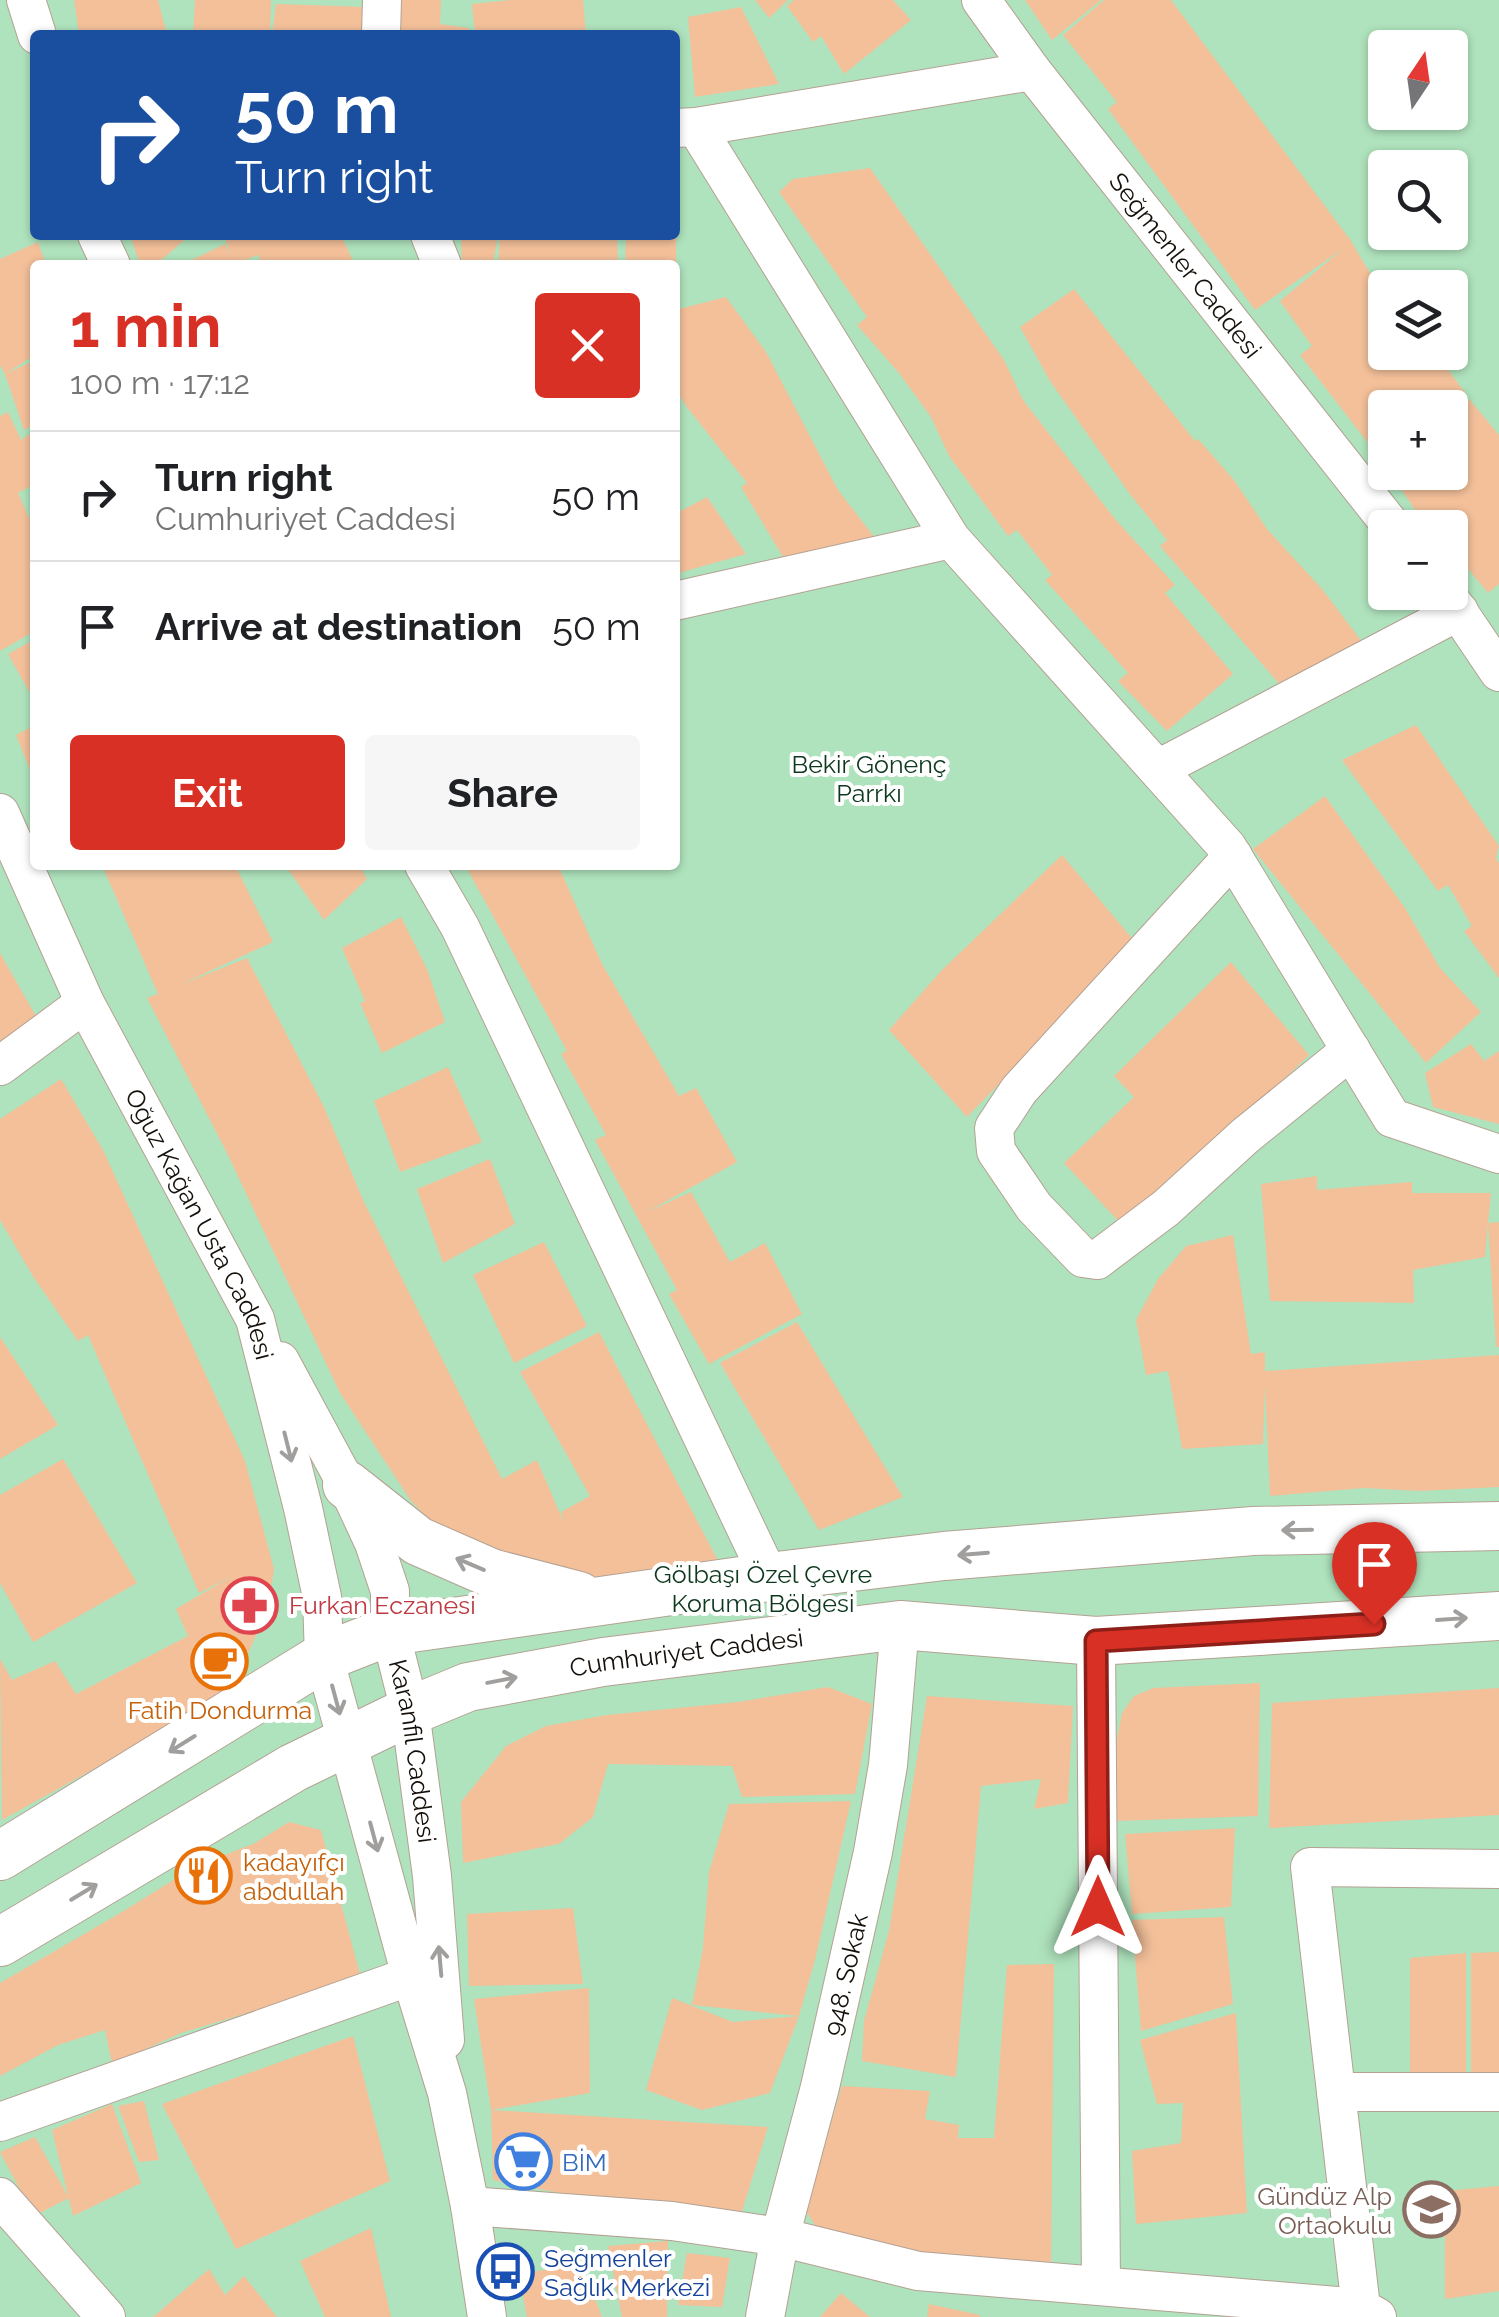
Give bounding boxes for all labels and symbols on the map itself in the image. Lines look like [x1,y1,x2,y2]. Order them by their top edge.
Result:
north arrow [1368,30,1468,130]
street label: Seğmenler Caddesi [1103,167,1268,364]
park label: Bekir Gönenç Parrkı [792,749,946,808]
street label: Oğuz Kağan Usta Caddesi [119,1083,280,1363]
one-way arrow [280,1431,299,1462]
one-way arrow [1281,1520,1314,1540]
pin [1332,1522,1417,1625]
one-way arrow [957,1545,989,1564]
one-way arrow [455,1553,486,1571]
park label: Gölbaşı Özel Çevre Koruma Bölgesi [654,1559,872,1618]
pharmacy icon: Furkan Eczanesi [220,1575,280,1635]
place label: Furkan Eczanesi [289,1590,476,1620]
one-way arrow [1435,1609,1467,1628]
street label: Cumhuriyet Caddesi [567,1622,805,1683]
cafe icon: Fatih Dondurma [190,1631,250,1691]
street label: Karanfil Caddesi [383,1656,442,1845]
one-way arrow [485,1669,517,1688]
one-way arrow [327,1684,346,1715]
place label: Fatih Dondurma [128,1695,312,1725]
one-way arrow [168,1734,197,1754]
one-way arrow [366,1821,385,1853]
restaurant icon: kadayıfçı abdullah [174,1846,234,1906]
place label: kadayıfçı abdullah [243,1847,345,1906]
position arrow [1046,1855,1150,1959]
one-way arrow [69,1882,98,1902]
street label: 948. Sokak [817,1910,874,2038]
one-way arrow [430,1945,449,1977]
supermarket icon: BİM [493,2132,553,2192]
place label: BİM [562,2147,607,2177]
school or university icon: Gündüz Alp Ortaokulu [1401,2180,1461,2240]
place label: Gündüz Alp Ortaokulu [1257,2181,1392,2240]
bus stop icon: Seğmenler Sağlık Merkezi [475,2242,535,2302]
place label: Seğmenler Sağlık Merkezi [544,2243,710,2302]

